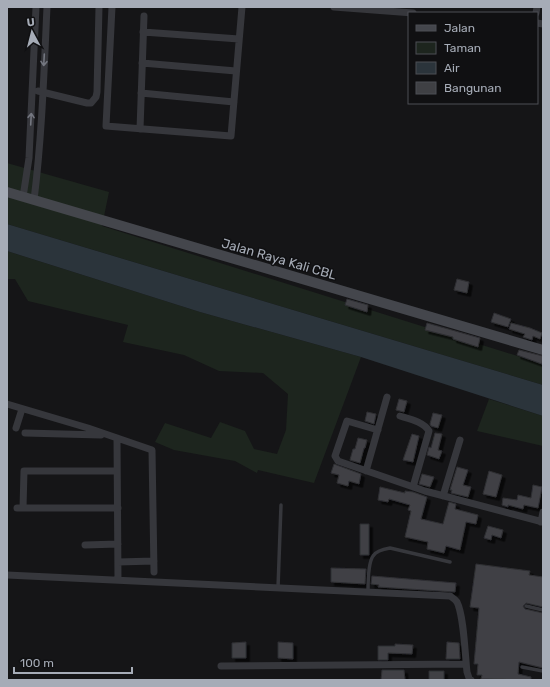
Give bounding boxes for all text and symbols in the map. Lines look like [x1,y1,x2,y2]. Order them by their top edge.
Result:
north arrow [12,12,52,52]
legend [408,12,538,104]
text: U [26,16,36,30]
text: Jalan [444,21,475,35]
text: Taman [444,41,481,55]
one-way arrow [40,53,48,66]
text: Air [444,61,460,75]
text: Bangunan [444,81,501,95]
one-way arrow [27,113,35,126]
street label: Jalan Raya Kali CBL [220,235,339,283]
scale bar [14,649,132,675]
text: 100 m [20,656,54,670]

